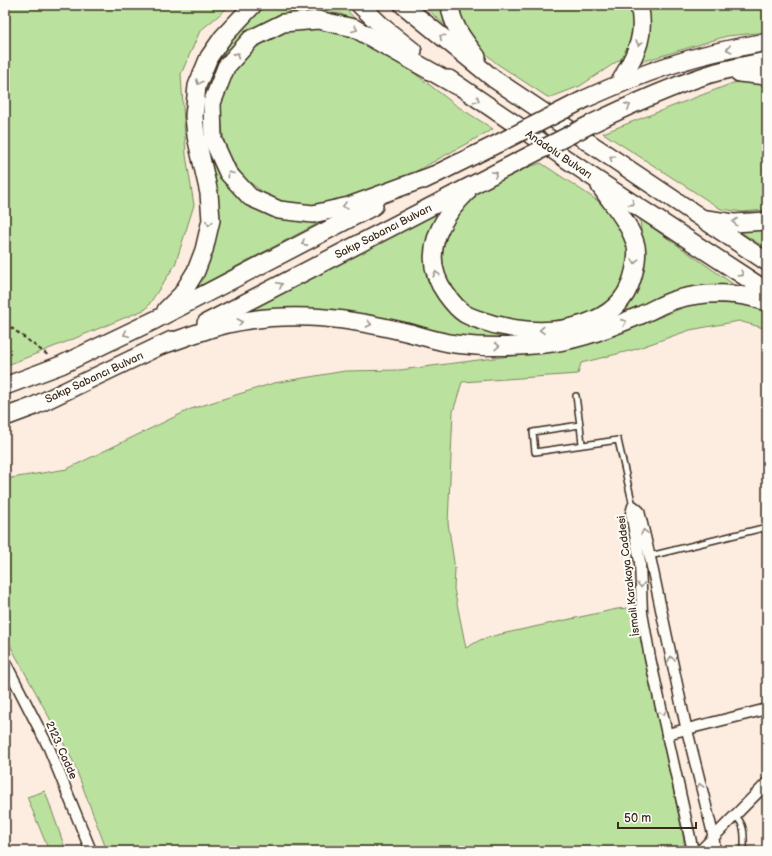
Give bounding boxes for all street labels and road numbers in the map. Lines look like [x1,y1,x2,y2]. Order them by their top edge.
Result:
street label: Anadolu Bulvarı [523,127,594,181]
street label: Sakıp Sabancı Bulvarı [333,201,434,262]
street label: Sakıp Sabancı Bulvarı [43,349,145,406]
street label: İsmail Karakaya Caddesi [615,515,642,637]
street label: 2123. Cadde [43,719,80,782]

